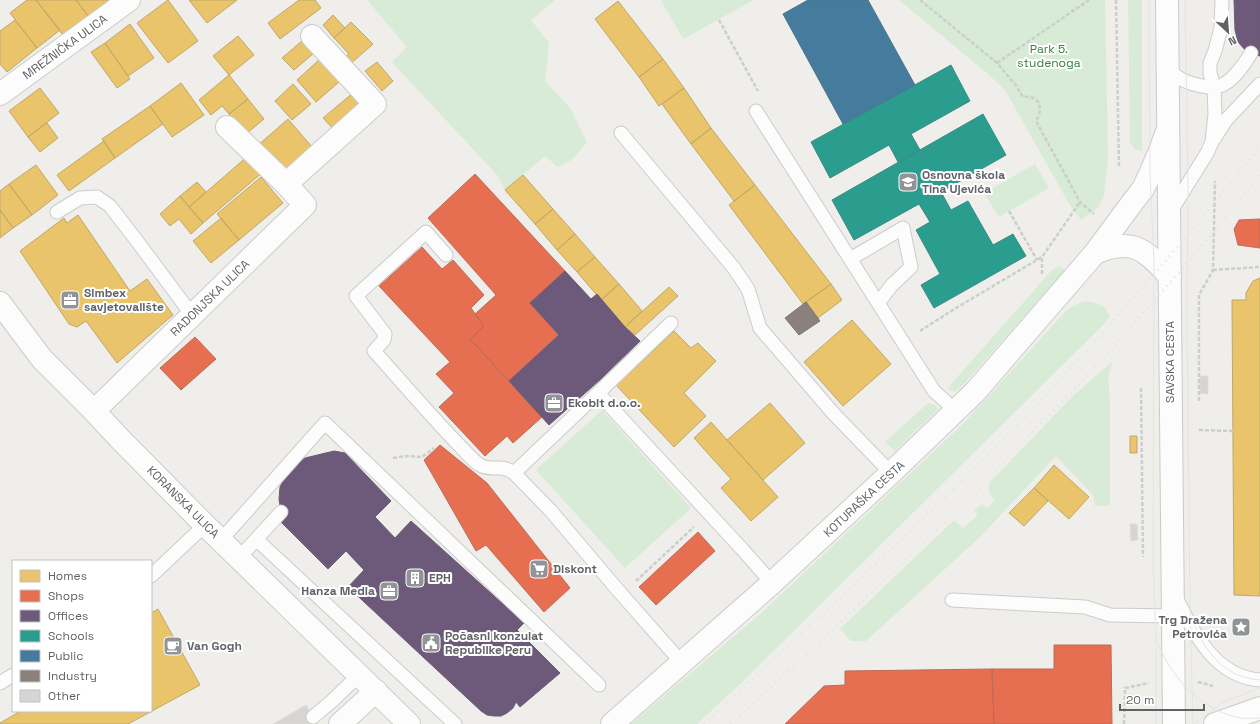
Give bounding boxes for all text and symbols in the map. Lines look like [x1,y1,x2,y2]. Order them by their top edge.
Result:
street label: MREŽNIČKA ULICA [20,11,111,83]
north arrow [1208,12,1248,52]
text: N [1226,33,1239,49]
park label: Park 5. studenoga [1017,41,1081,71]
place label: Osnovna škola Tina Ujevića [922,167,1005,197]
school or university icon: Osnovna škola Tina Ujevića [897,171,919,193]
street label: RADONJSKA ULICA [167,256,253,340]
place label: Simbex savjetovalište [84,285,164,315]
office icon: Simbex savjetovalište [59,289,81,311]
street label: SAVSKA CESTA [1162,321,1178,403]
office icon: Ekobit d.o.o. [543,392,565,414]
place label: Ekobit d.o.o. [568,395,641,411]
street label: KOTURAŠKA CESTA [820,457,908,541]
street label: KORANSKA ULICA [143,462,223,542]
supermarket icon: Diskont [528,558,550,580]
legend [12,560,152,712]
place label: Diskont [553,561,597,577]
building icon: EPH [404,567,426,589]
text: Homes [48,568,87,584]
place label: EPH [429,570,451,586]
office icon: Hanza Media [378,580,400,602]
place label: Hanza Media [301,583,375,599]
text: Shops [48,588,84,604]
text: Offices [48,608,88,624]
place label: Trg Dražena Petrovića [1159,612,1227,642]
place icon: Trg Dražena Petrovića [1230,616,1252,638]
text: Schools [48,628,94,644]
place label: Počasni konzulat Republike Peru [445,628,543,658]
public building icon: Počasni konzulat Republike Peru [420,632,442,654]
cafe icon: Van Gogh [162,635,184,657]
place label: Van Gogh [187,638,242,654]
text: Public [48,648,83,664]
text: Industry [48,668,97,684]
scale bar [1120,686,1204,712]
text: Other [48,688,81,704]
text: 20 m [1126,692,1154,708]

